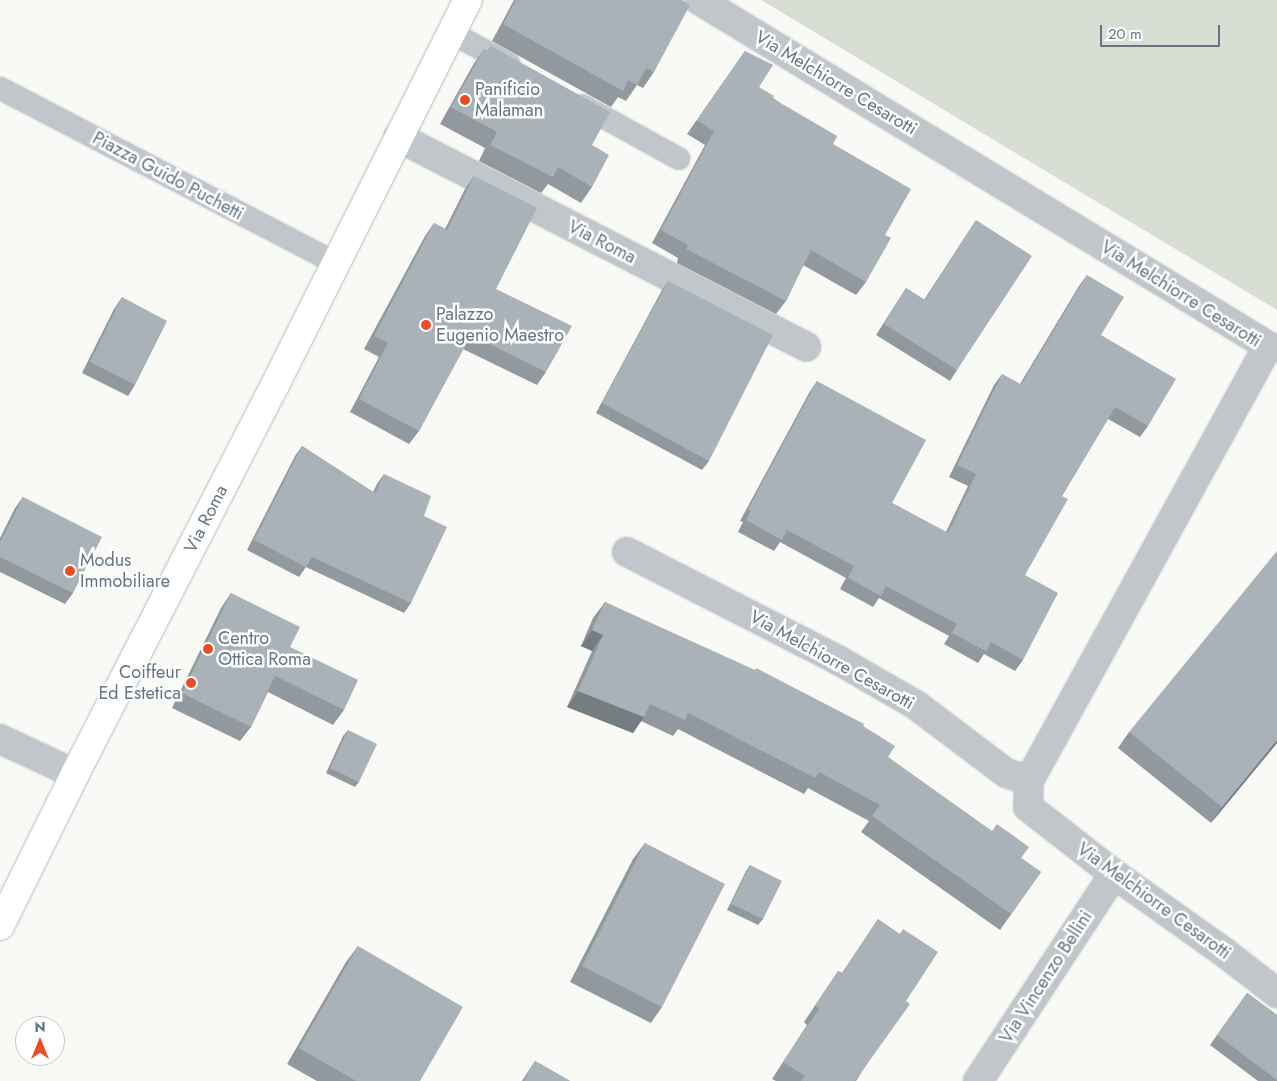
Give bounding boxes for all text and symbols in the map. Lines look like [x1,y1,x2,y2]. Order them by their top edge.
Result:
scale bar [1102,15,1222,47]
text: 20 m [1108,23,1142,45]
street label: Via Melchiorre Cesarotti [751,26,921,140]
place label: Panificio Malaman [475,79,543,122]
marker: Panificio Malaman [459,94,471,106]
street label: Piazza Guido Puchetti [89,127,247,225]
street label: Via Roma [564,216,640,268]
street label: Via Melchiorre Cesarotti [1097,236,1265,352]
place label: Palazzo Eugenio Maestro [436,304,564,346]
marker: Palazzo Eugenio Maestro [420,319,432,331]
street label: Via Roma [180,481,232,557]
place label: Modus Immobiliare [80,550,170,592]
marker: Modus Immobiliare [64,565,76,577]
street label: Via Melchiorre Cesarotti [746,606,918,714]
place label: Centro Ottica Roma [218,628,311,670]
marker: Centro Ottica Roma [202,643,214,655]
place label: Coiffeur Ed Estetica [98,662,181,704]
marker: Coiffeur Ed Estetica [185,677,197,689]
street label: Via Melchiorre Cesarotti [1073,838,1235,964]
street label: Via Vincenzo Bellini [995,907,1097,1047]
north arrow [15,1016,65,1066]
text: N [34,1017,46,1037]

